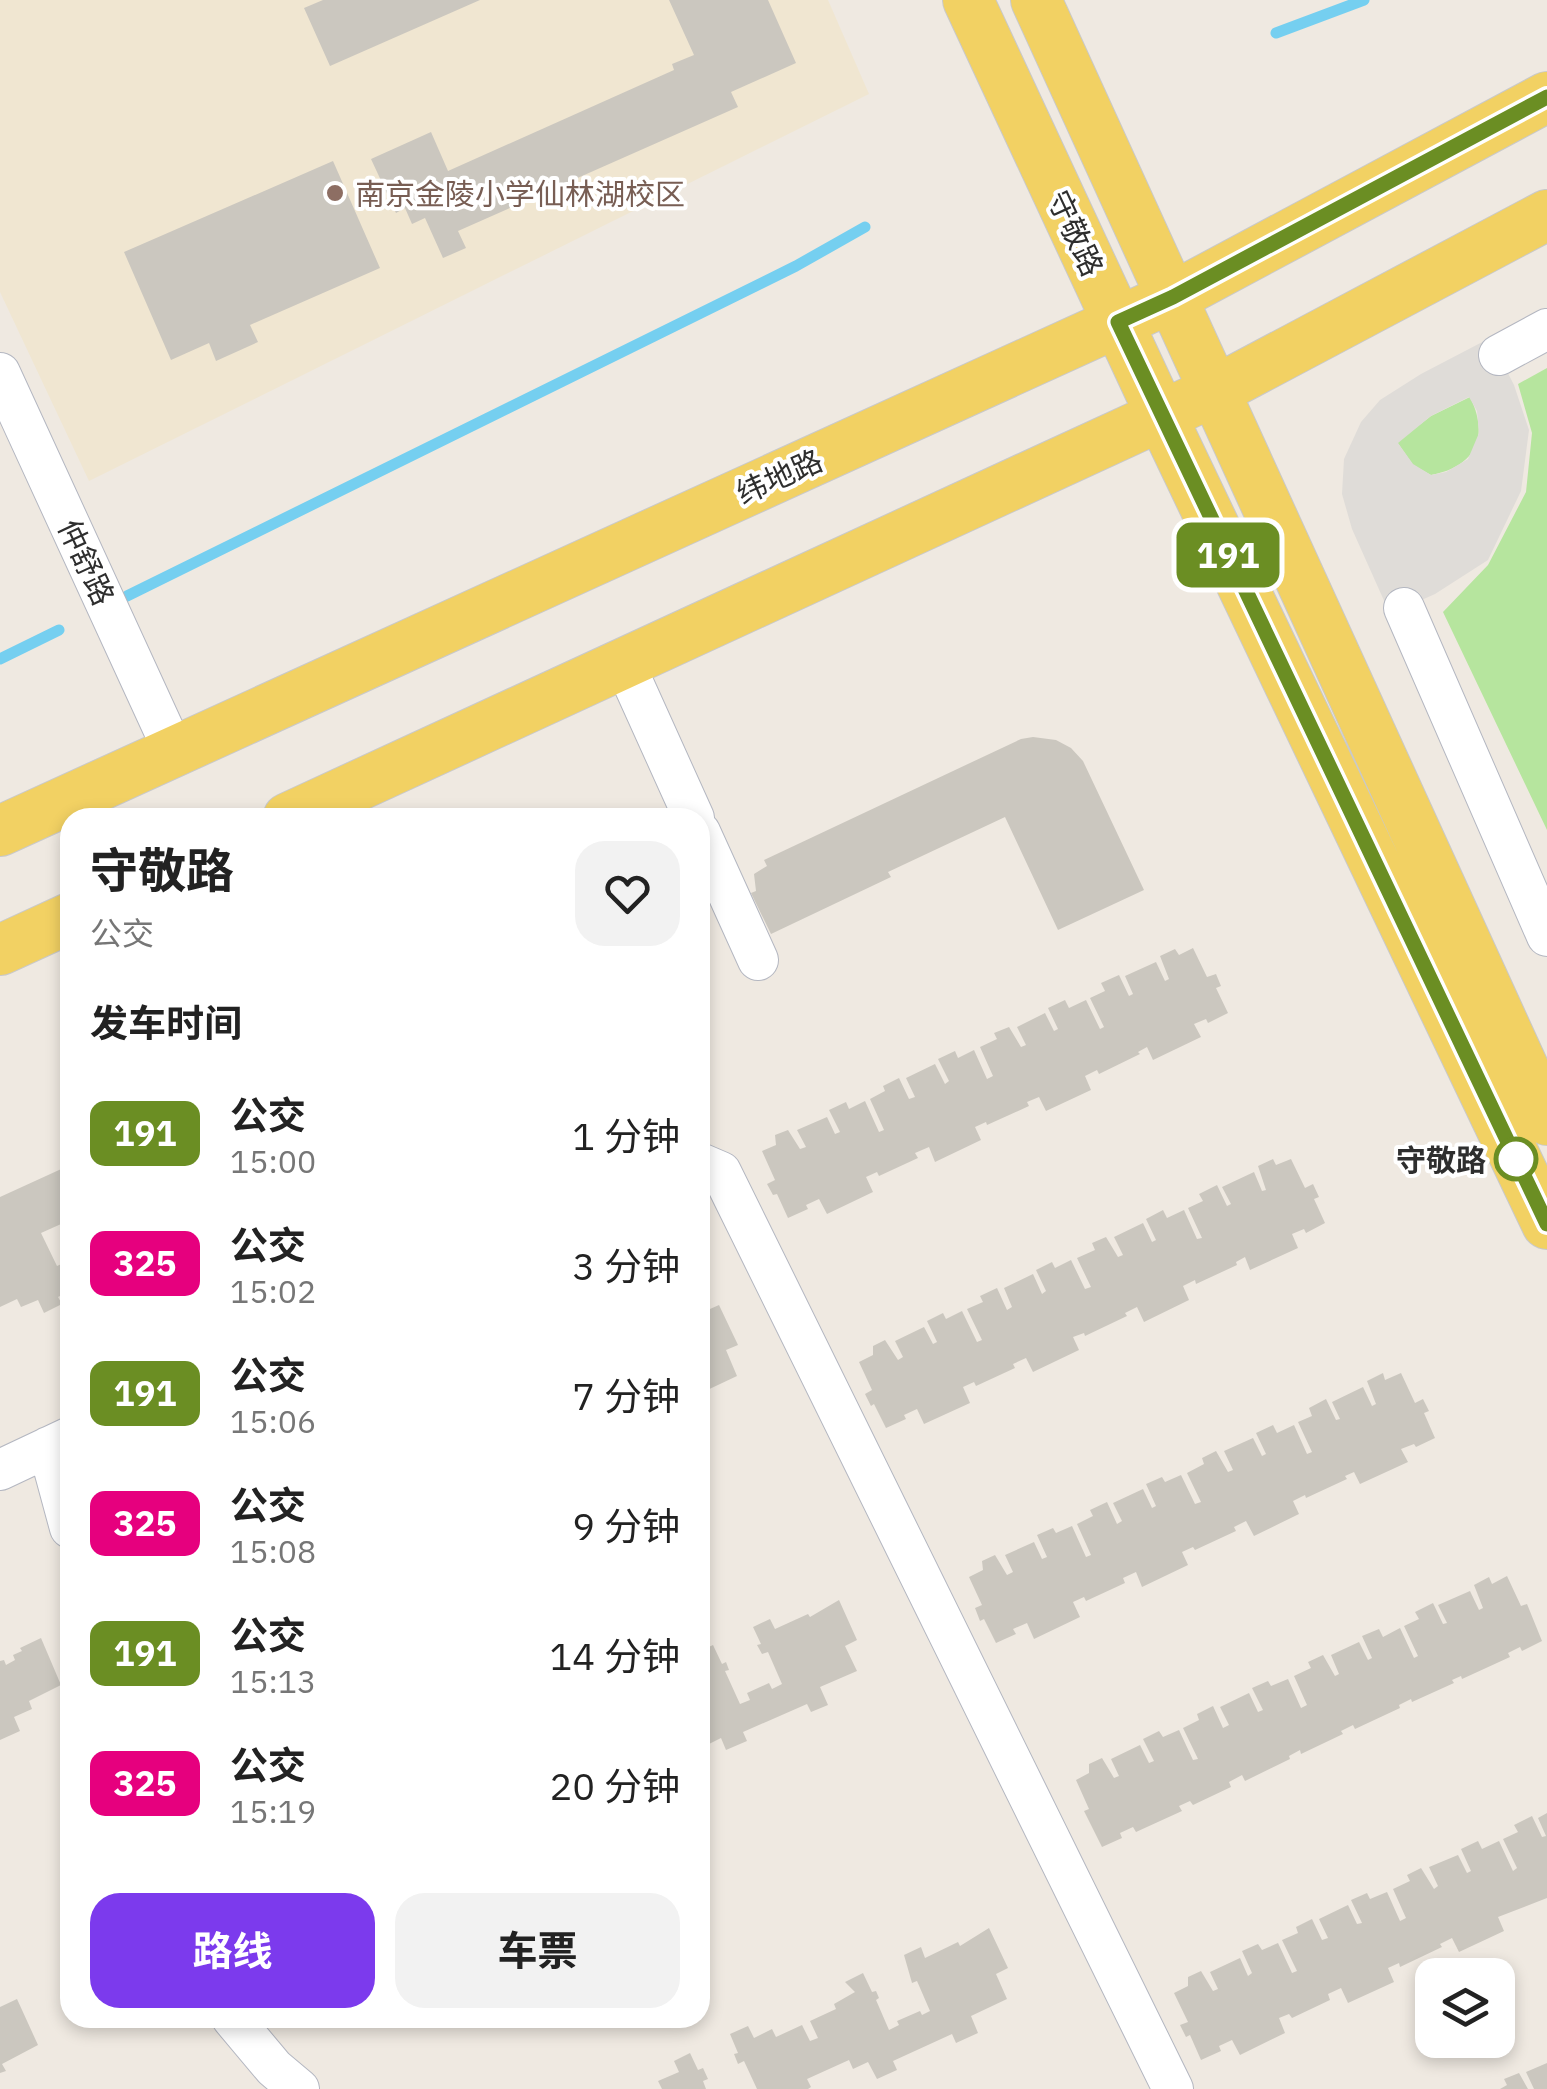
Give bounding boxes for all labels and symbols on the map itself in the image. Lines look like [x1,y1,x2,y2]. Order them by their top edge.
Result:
place label: 南京金陵小学仙林湖校区 [355,174,685,213]
marker: 南京金陵小学仙林湖校区 [324,182,346,204]
street label: 守敬路 [1039,184,1113,282]
street label: 纬地路 [730,440,828,512]
street label: 仲舒路 [50,513,124,611]
line badge: 191 [1170,522,1286,588]
marker: 守敬路 [1495,1138,1537,1180]
place label: 守敬路 [1396,1140,1486,1179]

